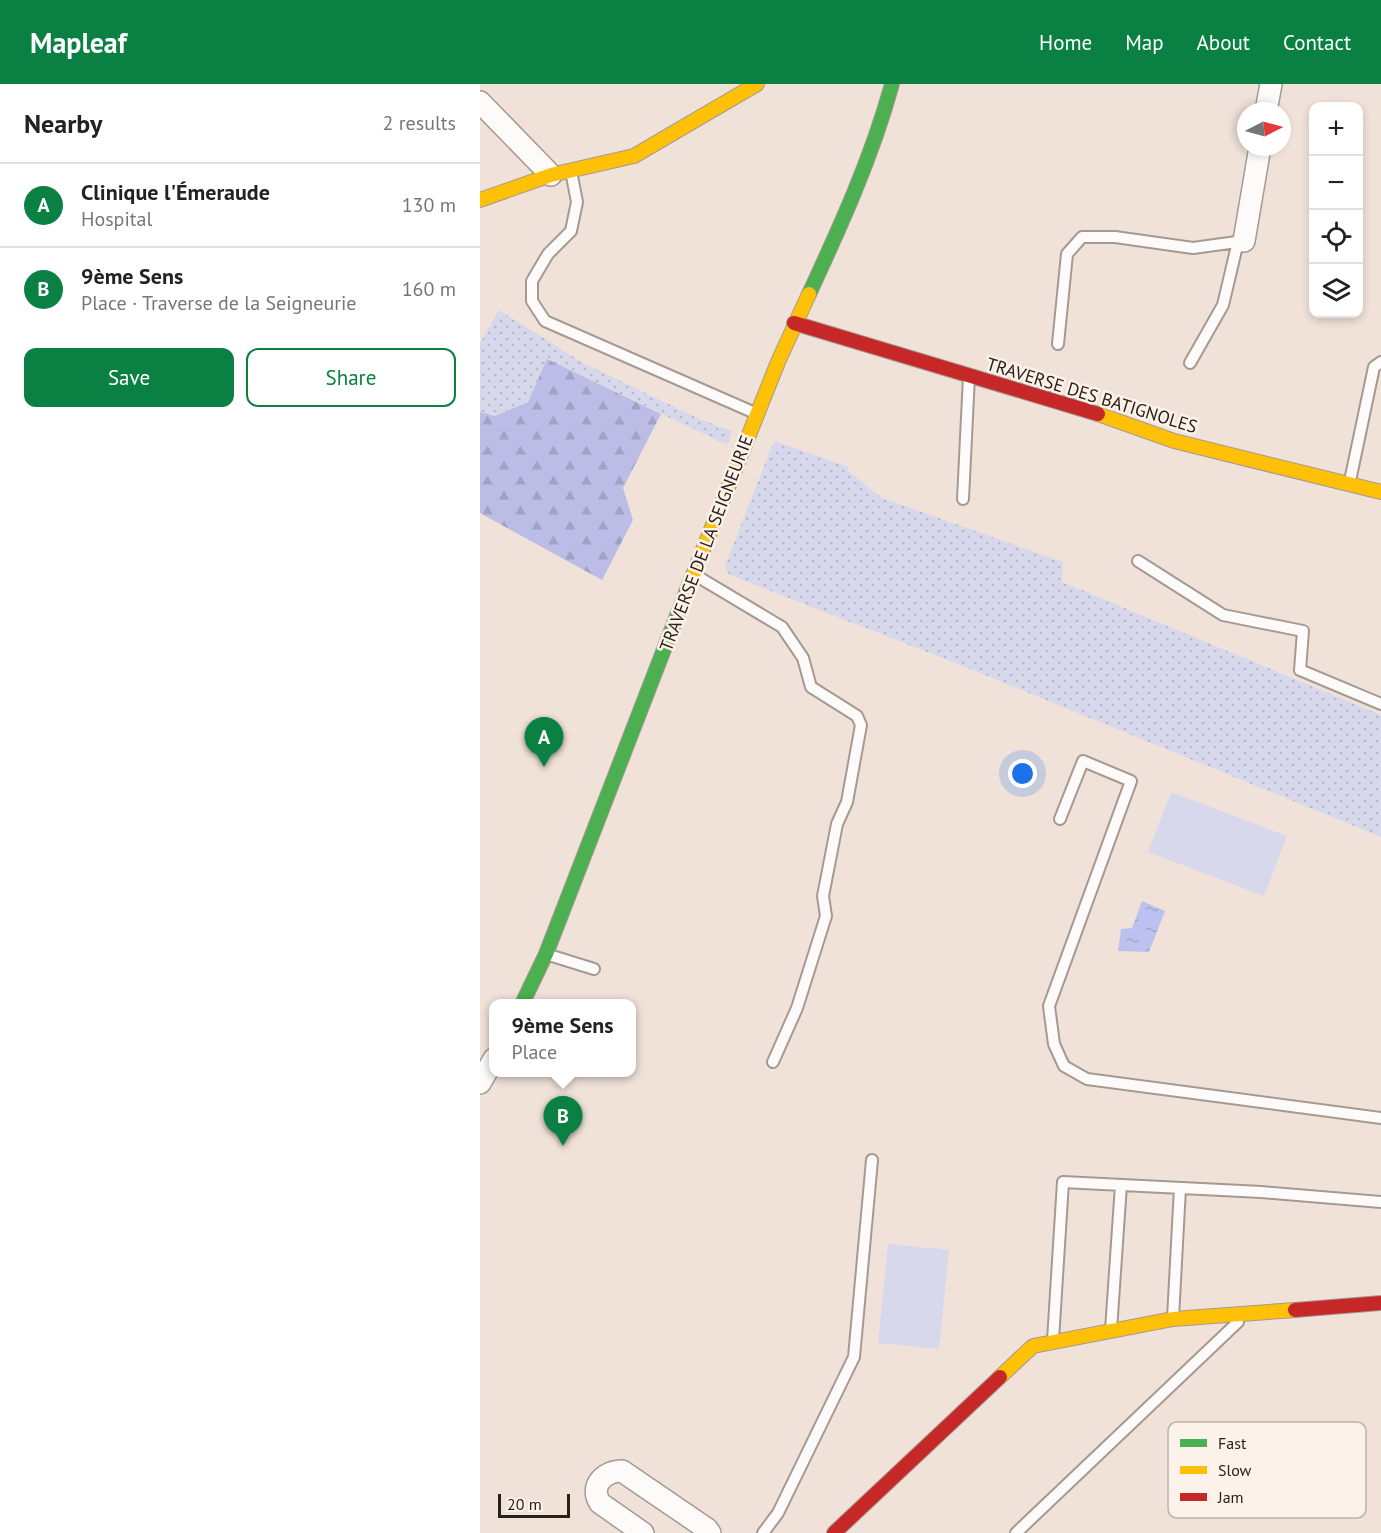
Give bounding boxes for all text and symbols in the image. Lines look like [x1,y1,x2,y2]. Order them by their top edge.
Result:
text: Mapleaf [30,24,127,61]
text: Home [1039,29,1092,56]
text: Map [1125,29,1164,56]
text: About [1197,29,1250,56]
text: Contact [1283,29,1351,56]
north arrow [1237,102,1291,156]
map controls [1309,102,1363,318]
button: + [1309,102,1363,156]
text: Nearby [24,107,102,140]
text: 2 results [383,110,456,136]
button: − [1309,156,1363,210]
text: Clinique l'Émeraude [81,178,270,206]
text: A [37,192,50,218]
text: 130 m [402,192,456,218]
text: Hospital [81,206,152,232]
button: locate [1309,210,1363,264]
text: 9ème Sens [81,262,183,290]
button: layers [1309,264,1363,318]
text: B [38,276,49,302]
text: 160 m [402,276,456,302]
text: Place · Traverse de la Seigneurie [81,290,357,316]
button: Save [24,348,234,407]
button: Share [246,348,456,407]
street label: TRAVERSE DES BATIGNOLES [984,352,1200,438]
street label: TRAVERSE DE LA SEIGNEURIE [654,432,758,654]
pin: A [524,718,564,767]
your location [1008,759,1037,788]
popup [489,999,636,1077]
text: 9ème Sens [511,1011,614,1039]
text: Place [511,1039,557,1065]
pin: B [544,1096,583,1146]
legend [1168,1422,1366,1518]
text: Fast [1218,1433,1247,1453]
text: Slow [1218,1460,1252,1480]
text: Jam [1217,1487,1244,1507]
scale bar [498,1491,570,1518]
text: 20 m [507,1494,542,1514]

